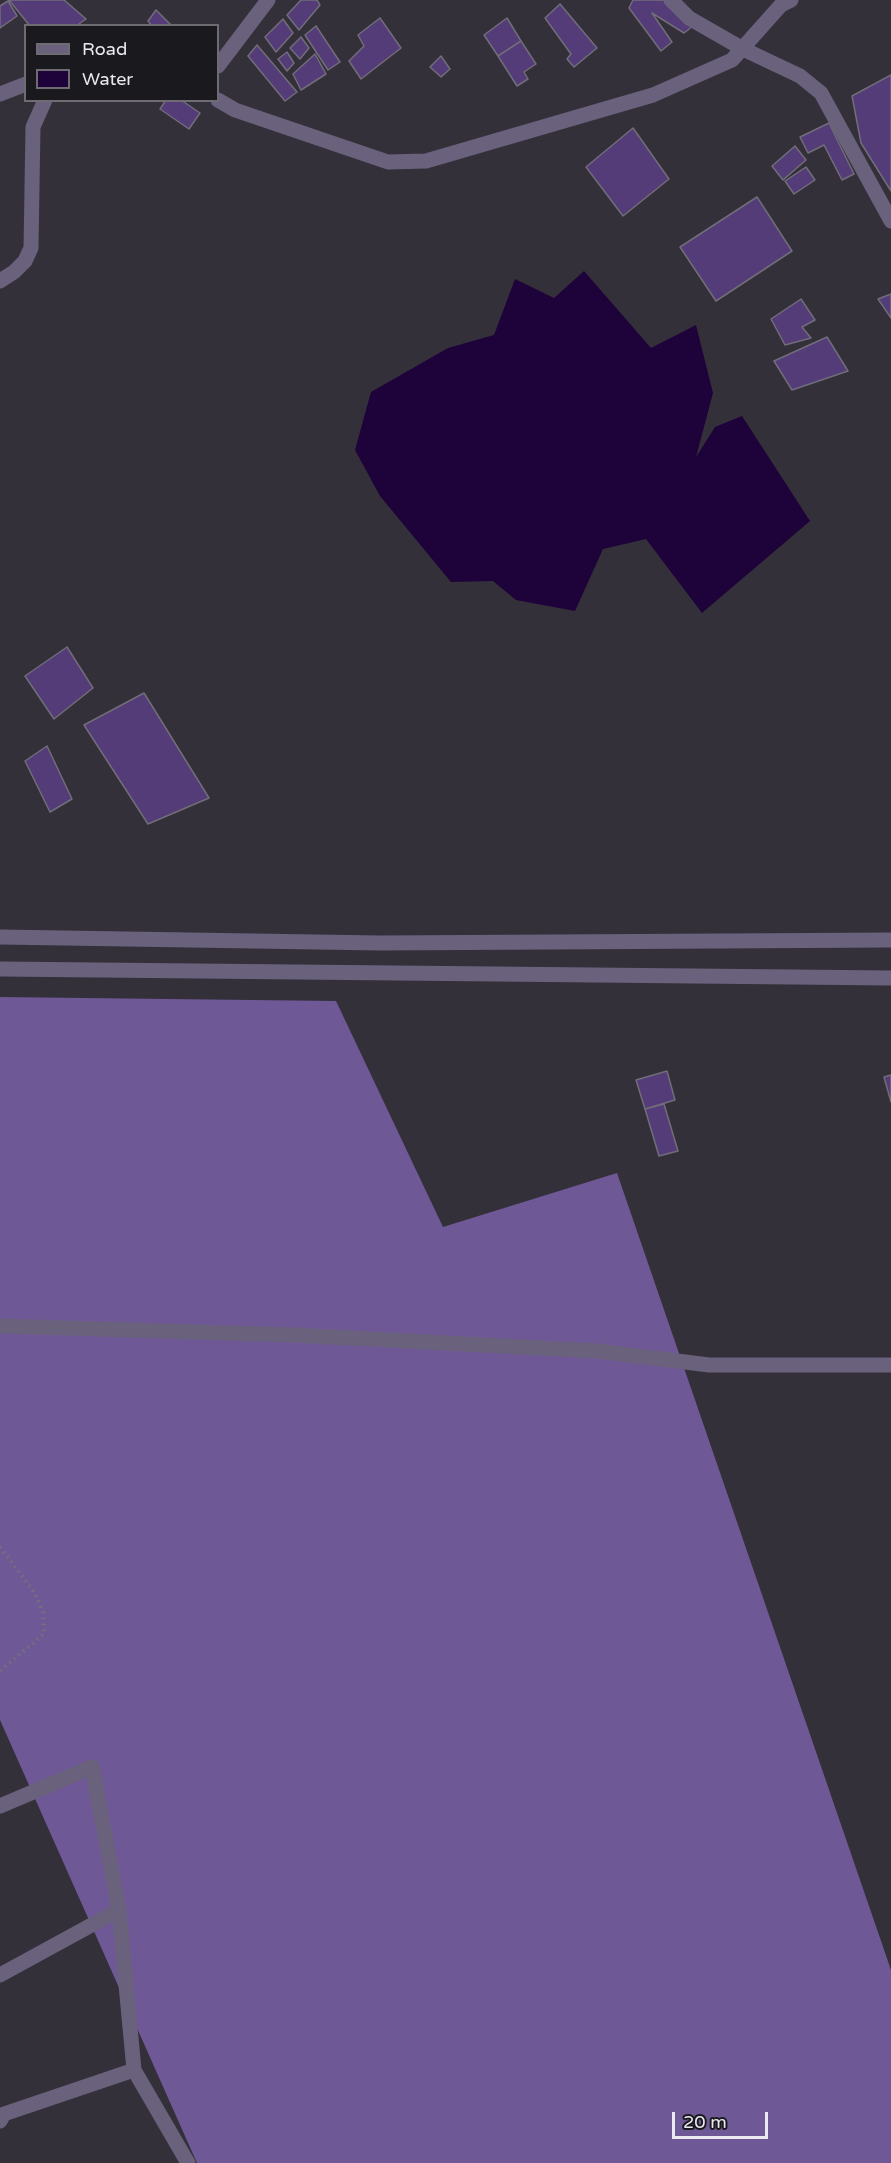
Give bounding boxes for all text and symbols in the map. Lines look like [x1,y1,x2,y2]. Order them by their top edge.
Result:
legend [24,24,219,102]
text: Road [82,38,127,60]
text: Water [82,68,133,90]
scale bar [675,2100,771,2138]
text: 20 m [683,2111,727,2133]

